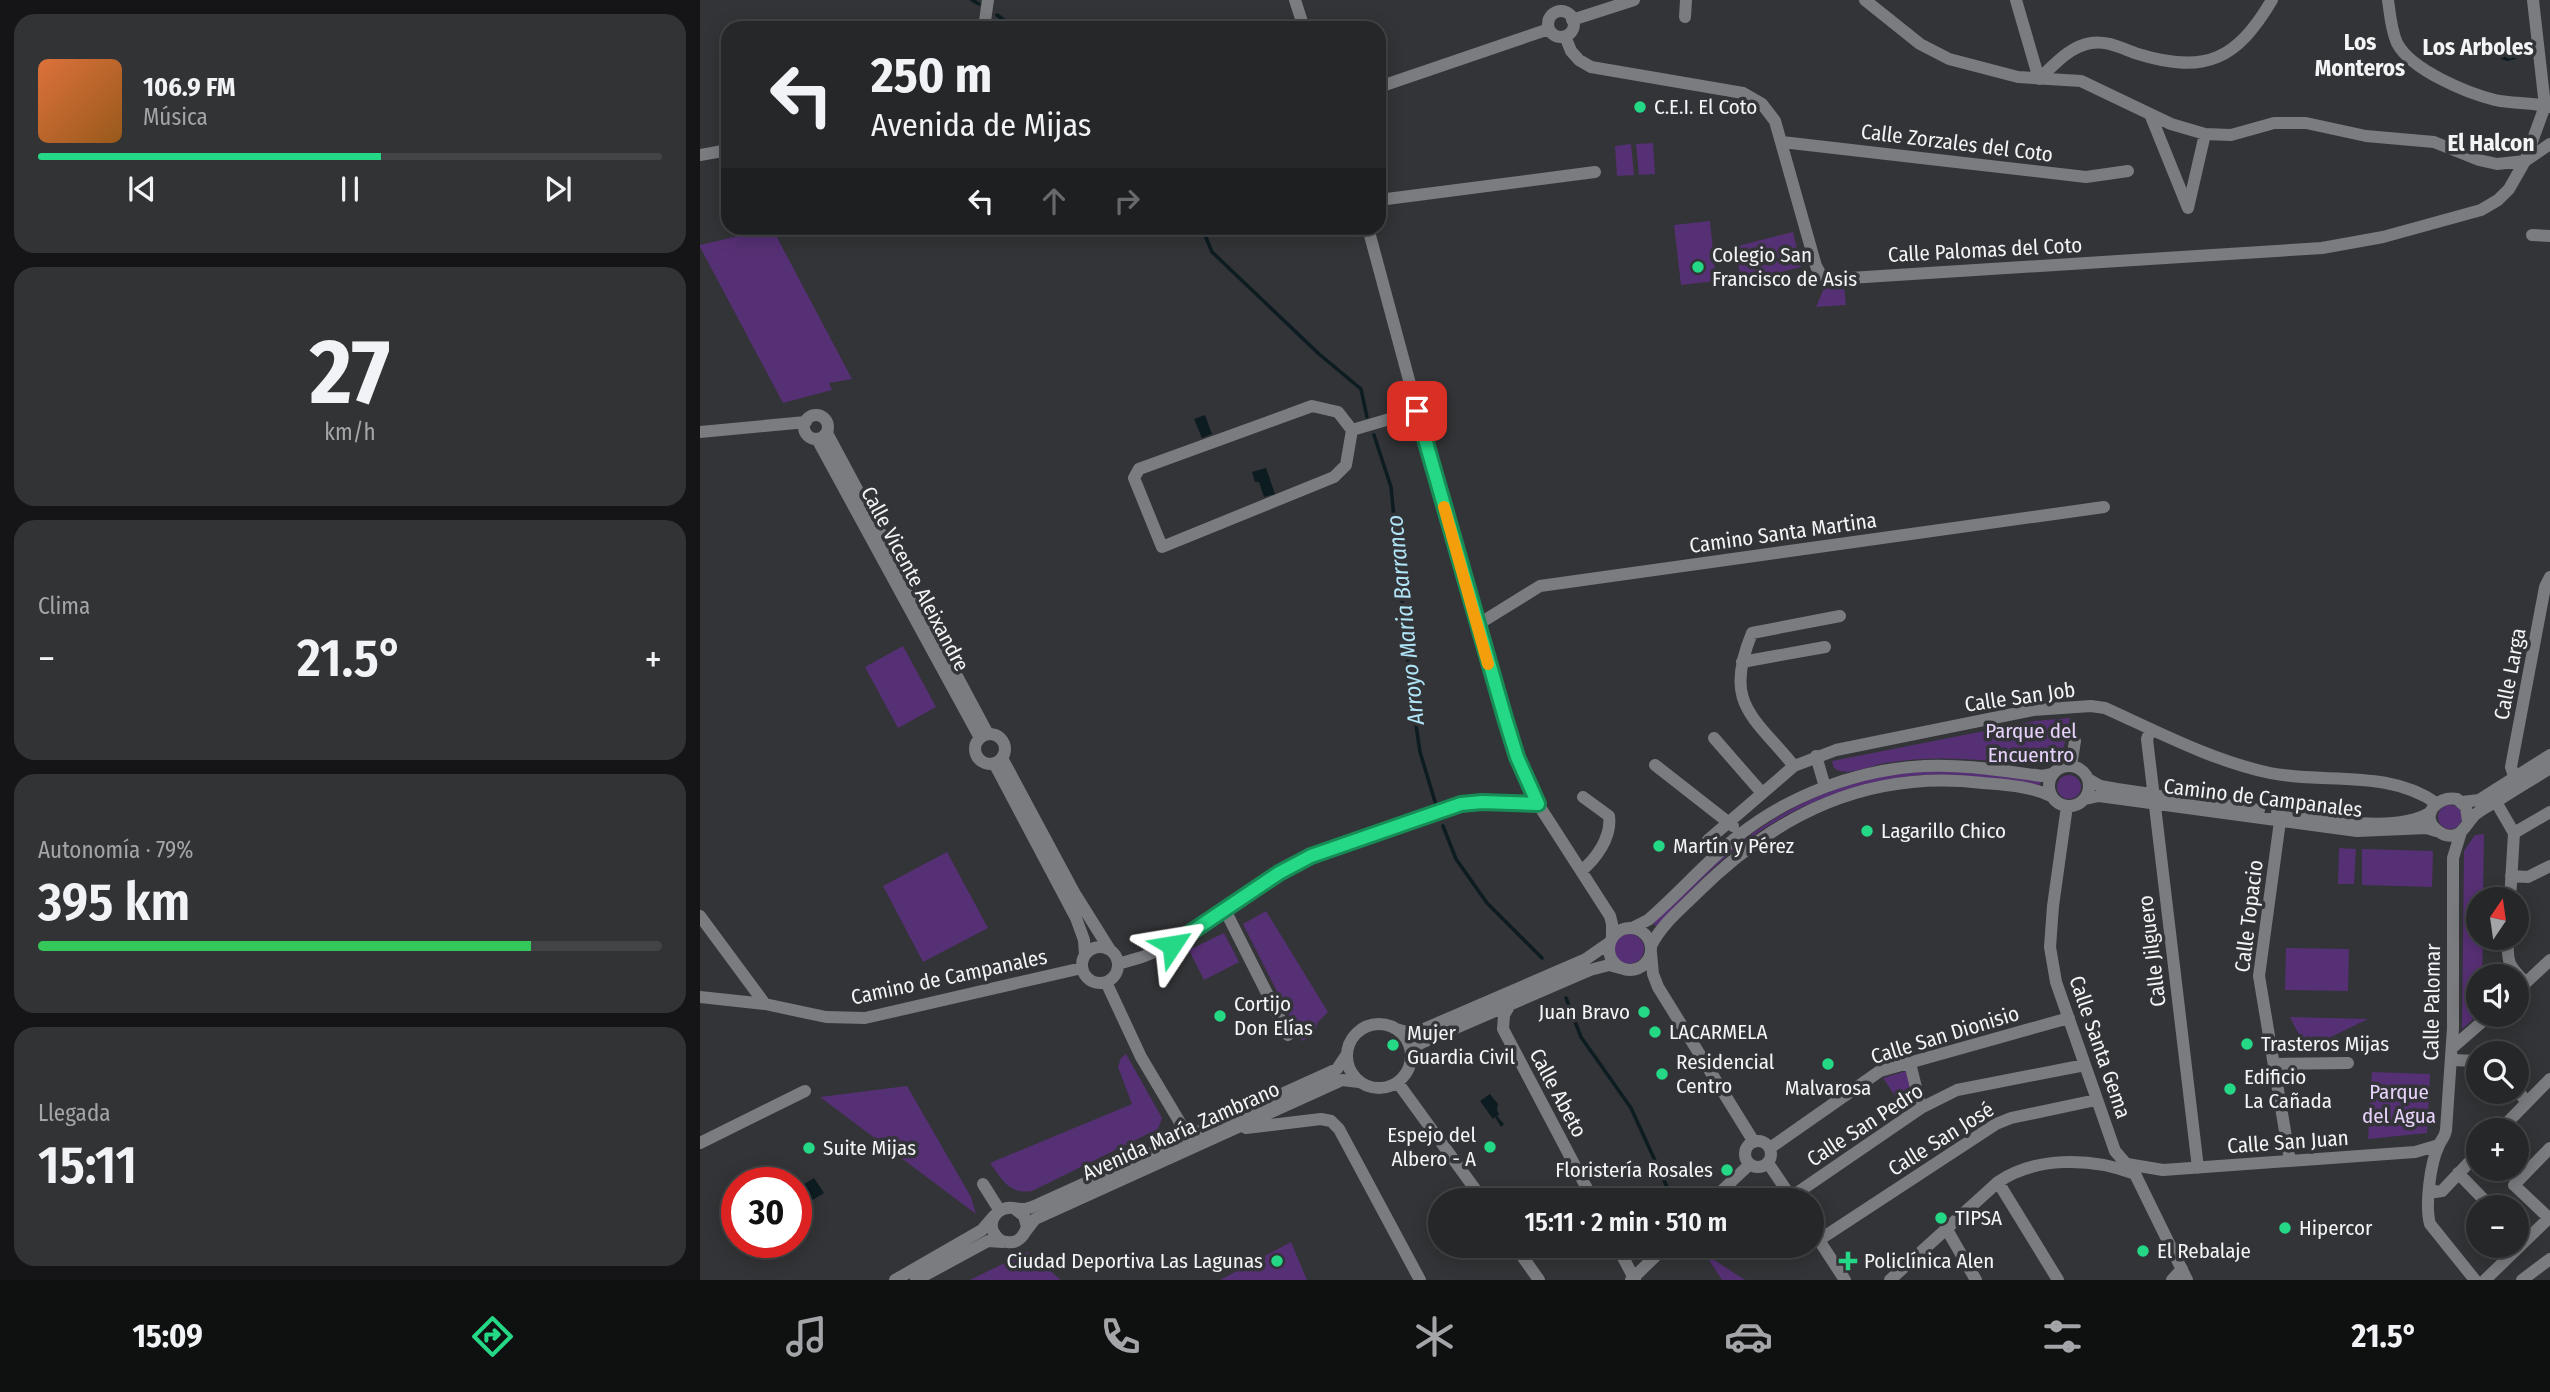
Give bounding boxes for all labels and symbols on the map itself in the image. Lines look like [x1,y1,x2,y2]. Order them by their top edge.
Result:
district label: Los Monteros [2315,28,2405,82]
district label: Los Arboles [2423,33,2533,61]
place label: C.E.I. El Coto [1654,94,1757,120]
marker: C.E.I. El Coto [1632,99,1648,115]
street label: Calle Zorzales del Coto [1859,118,2055,168]
district label: El Halcon [2448,129,2534,157]
street label: Calle Palomas del Coto [1887,232,2083,268]
place label: Colegio San Francisco de Asis [1712,242,1857,292]
marker: Colegio San Francisco de Asis [1690,259,1706,275]
pin [1387,381,1447,441]
street label: Calle Vicente Aleixandre [855,482,975,676]
street label: Camino Santa Martina [1688,507,1878,559]
water label: Arroyo Maria Barranco [1380,514,1430,727]
street label: Calle Larga [2488,626,2532,722]
street label: Calle San Job [1963,676,2077,718]
park label: Parque del Encuentro [1985,718,2077,768]
street label: Camino de Campanales [2162,773,2364,823]
place label: Lagarillo Chico [1881,818,2006,844]
marker: Lagarillo Chico [1859,823,1875,839]
place label: Martín y Pérez [1673,833,1794,859]
marker: Martín y Pérez [1651,838,1667,854]
street label: Calle Topacio [2229,858,2269,974]
north arrow [2466,887,2529,950]
street label: Calle Jilguero [2132,894,2172,1008]
position arrow [1135,908,1209,982]
street label: Camino de Campanales [849,943,1049,1010]
street label: Calle Palomar [2418,943,2446,1061]
street label: Calle Santa Gema [2063,972,2137,1122]
place label: Cortijo Don Elías [1234,991,1313,1041]
place label: Juan Bravo [1539,999,1630,1025]
street label: Calle San Dionisio [1868,1000,2022,1070]
marker: Juan Bravo [1636,1004,1652,1020]
marker: Cortijo Don Elías [1212,1008,1228,1024]
place label: LACARMELA [1669,1019,1767,1045]
place label: Mujer Guardia Civil [1407,1020,1515,1070]
marker: LACARMELA [1647,1024,1663,1040]
place label: Trasteros Mijas [2261,1031,2389,1057]
marker: Trasteros Mijas [2239,1036,2255,1052]
marker: Mujer Guardia Civil [1385,1037,1401,1053]
street label: Calle Abeto [1524,1044,1592,1142]
place label: Residencial Centro [1676,1049,1775,1099]
marker: Malvarosa [1820,1056,1836,1072]
place label: Edificio La Cañada [2244,1064,2332,1114]
marker: Residencial Centro [1654,1066,1670,1082]
place label: Malvarosa [1785,1075,1871,1101]
street label: Avenida María Zambrano [1078,1076,1284,1186]
street label: Calle San Pedro [1802,1078,1928,1172]
park label: Parque del Agua [2362,1079,2436,1129]
marker: Edificio La Cañada [2222,1081,2238,1097]
street label: Calle San José [1883,1096,1999,1182]
place label: Espejo del Albero - A [1387,1122,1476,1172]
street label: Calle San Juan [2226,1125,2350,1159]
place label: Suite Mijas [823,1135,916,1161]
marker: Espejo del Albero - A [1482,1139,1498,1155]
marker: Suite Mijas [801,1140,817,1156]
place label: Floristería Rosales [1555,1157,1713,1183]
marker: Floristería Rosales [1719,1162,1735,1178]
speed limit sign: 30 [721,1167,812,1258]
place label: TIPSA [1955,1205,2002,1231]
marker: TIPSA [1933,1210,1949,1226]
place label: Hipercor [2299,1215,2373,1241]
marker: Hipercor [2277,1220,2293,1236]
place label: El Rebalaje [2157,1238,2251,1264]
marker: El Rebalaje [2135,1243,2151,1259]
place label: Ciudad Deportiva Las Lagunas [1007,1248,1263,1274]
place label: Policlínica Alen [1864,1248,1994,1274]
marker: Policlínica Alen [1838,1251,1858,1271]
marker: Ciudad Deportiva Las Lagunas [1269,1253,1285,1269]

